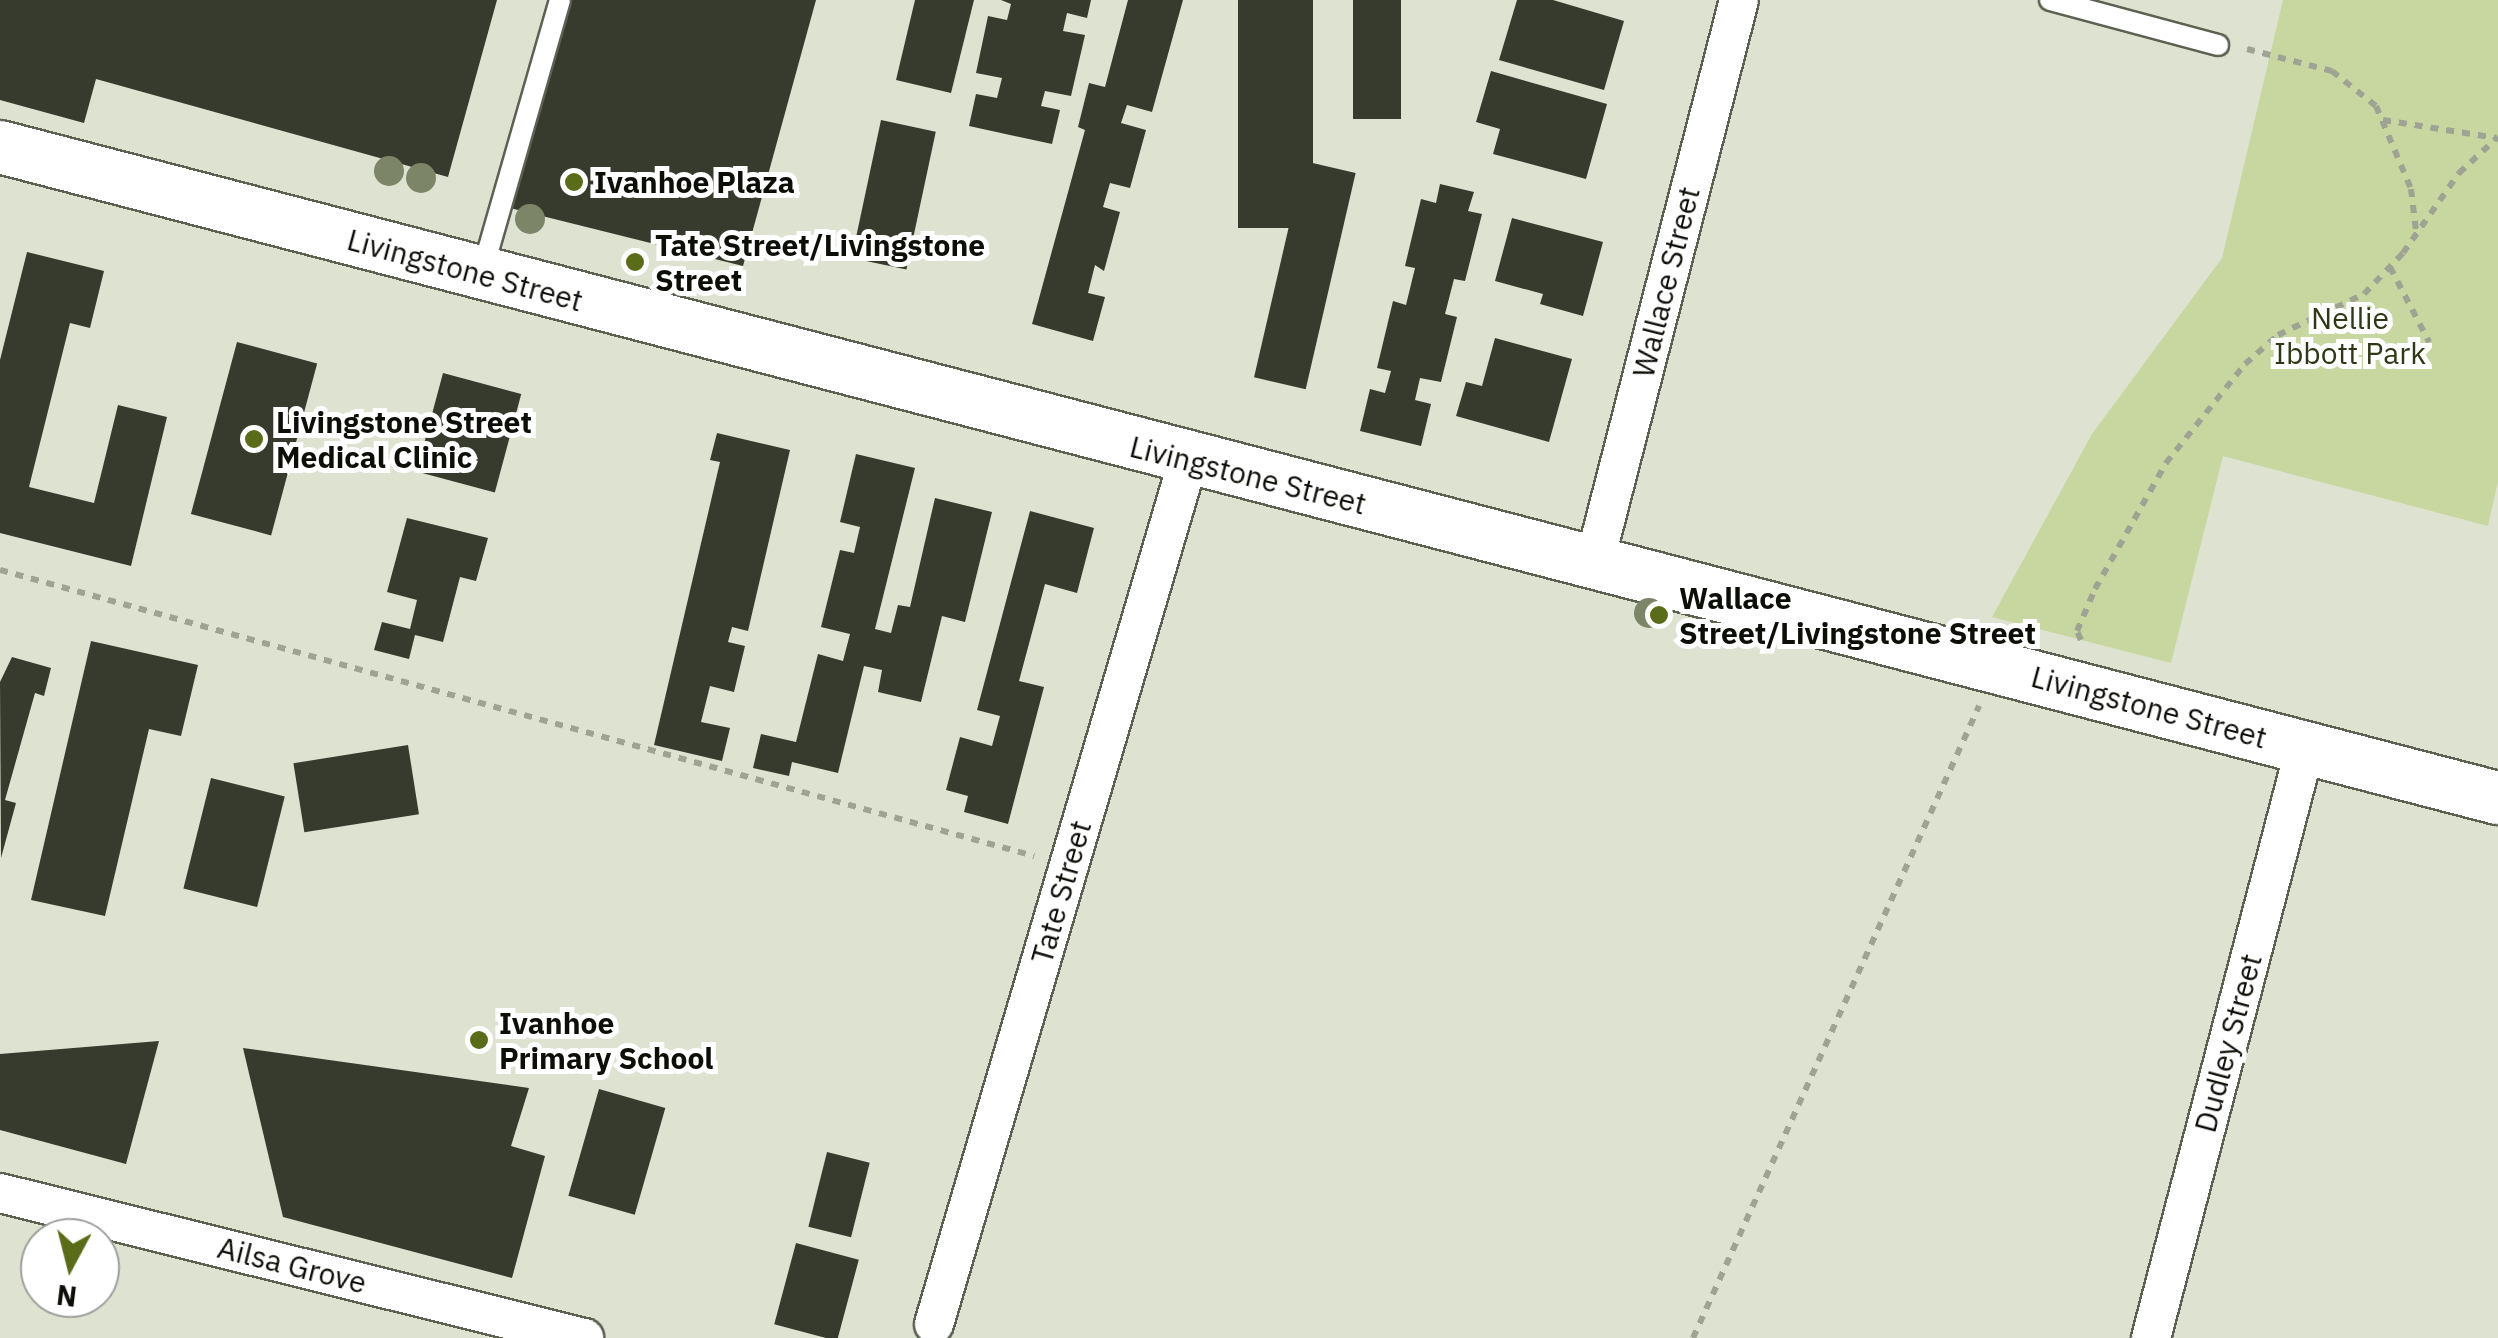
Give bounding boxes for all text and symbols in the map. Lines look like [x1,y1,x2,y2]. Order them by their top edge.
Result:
place label: Ivanhoe Plaza [594,164,795,200]
marker: Ivanhoe Plaza [563,171,585,193]
street label: Wallace Street [1625,183,1707,381]
street label: Livingstone Street [343,221,587,319]
place label: Tate Street/Livingstone Street [655,227,985,298]
marker: Tate Street/Livingstone Street [624,251,646,273]
park label: Nellie Ibbott Park [2274,300,2426,370]
place label: Livingstone Street Medical Clinic [276,404,532,474]
marker: Livingstone Street Medical Clinic [241,426,267,452]
street label: Livingstone Street [1126,428,1370,522]
place label: Wallace Street/Livingstone Street [1679,580,2036,650]
marker: Wallace Street/Livingstone Street [1648,604,1670,626]
street label: Livingstone Street [2027,658,2271,756]
street label: Tate Street [1023,816,1099,968]
street label: Dudley Street [2187,950,2269,1136]
place label: Ivanhoe Primary School [499,1005,713,1076]
marker: Ivanhoe Primary School [468,1029,490,1051]
north arrow [20,1218,120,1318]
street label: Ailsa Grove [214,1229,370,1301]
text: N [54,1277,79,1316]

